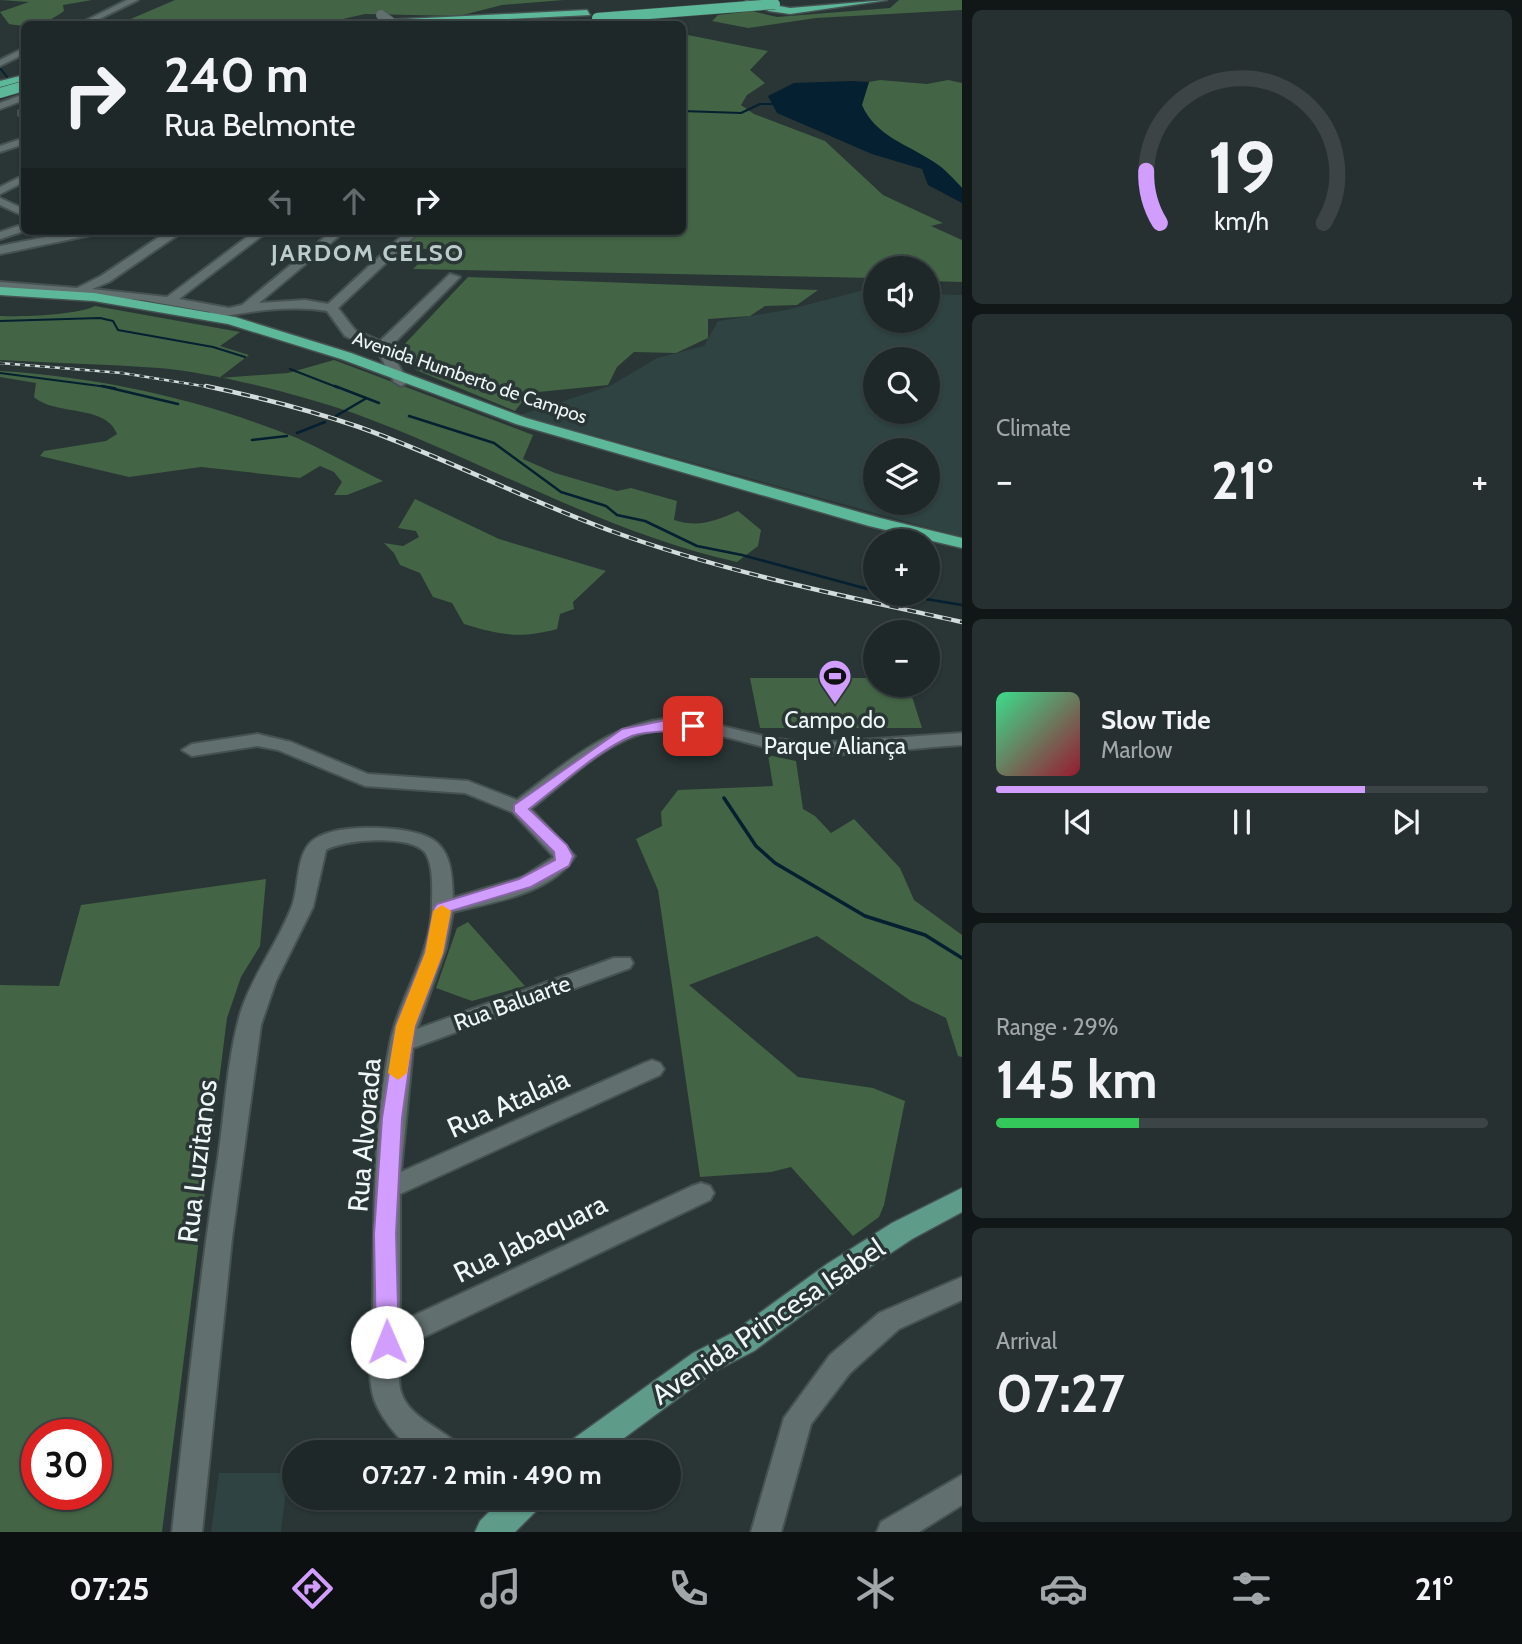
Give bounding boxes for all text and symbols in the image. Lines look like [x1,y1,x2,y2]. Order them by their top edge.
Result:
text: 240 m [164,45,309,104]
icon: right [49,49,140,140]
text: Rua Belmonte [164,105,356,144]
text: 19 [1208,124,1276,212]
icon: left [262,182,300,220]
icon: ahead [335,182,373,220]
icon: right [408,182,446,220]
text: km/h [1215,206,1269,236]
district label: JARDOM CELSO [270,238,465,267]
map controls [863,256,940,697]
button: sound [863,256,940,333]
street label: Avenida Humberto de Campos [349,326,590,429]
button: search [863,347,940,424]
text: Climate [996,414,1071,442]
button: layers [863,438,940,515]
text: 21° [1211,449,1273,512]
text: − [996,457,1013,504]
text: + [1471,457,1488,504]
button: + [863,529,940,606]
button: − [863,620,940,697]
sports icon: Campo do Parque Aliança [816,657,854,706]
pin [663,696,723,756]
text: Slow Tide [1101,704,1211,736]
place label: Campo do Parque Aliança [764,706,906,760]
icon: arrive [674,707,712,745]
text: Marlow [1101,736,1172,764]
icon: previous [1059,803,1097,841]
icon: pause [1223,803,1261,841]
icon: next [1387,803,1425,841]
street label: Rua Baluarte [450,969,574,1037]
text: Range · 29% [996,1013,1119,1041]
text: 145 km [996,1048,1158,1111]
street label: Rua Alvorada [340,1056,388,1213]
street label: Rua Atalaia [442,1061,575,1145]
street label: Rua Luzitanos [170,1077,224,1245]
street label: Rua Jabaquara [448,1186,613,1290]
street label: Avenida Princesa Isabel [645,1230,891,1412]
position arrow [350,1305,424,1379]
text: Arrival [996,1327,1057,1355]
text: 07:27 [996,1362,1125,1425]
speed limit sign: 30 [21,1419,112,1510]
text: 07:27 · 2 min · 490 m [361,1459,602,1491]
icon: directions [288,1564,337,1613]
icon: music [476,1564,525,1613]
icon: phone [664,1564,713,1613]
icon: climate [851,1564,900,1613]
icon: car [1039,1564,1088,1613]
icon: filters [1227,1564,1276,1613]
text: 07:25 [69,1569,150,1608]
text: 21° [1415,1569,1453,1608]

